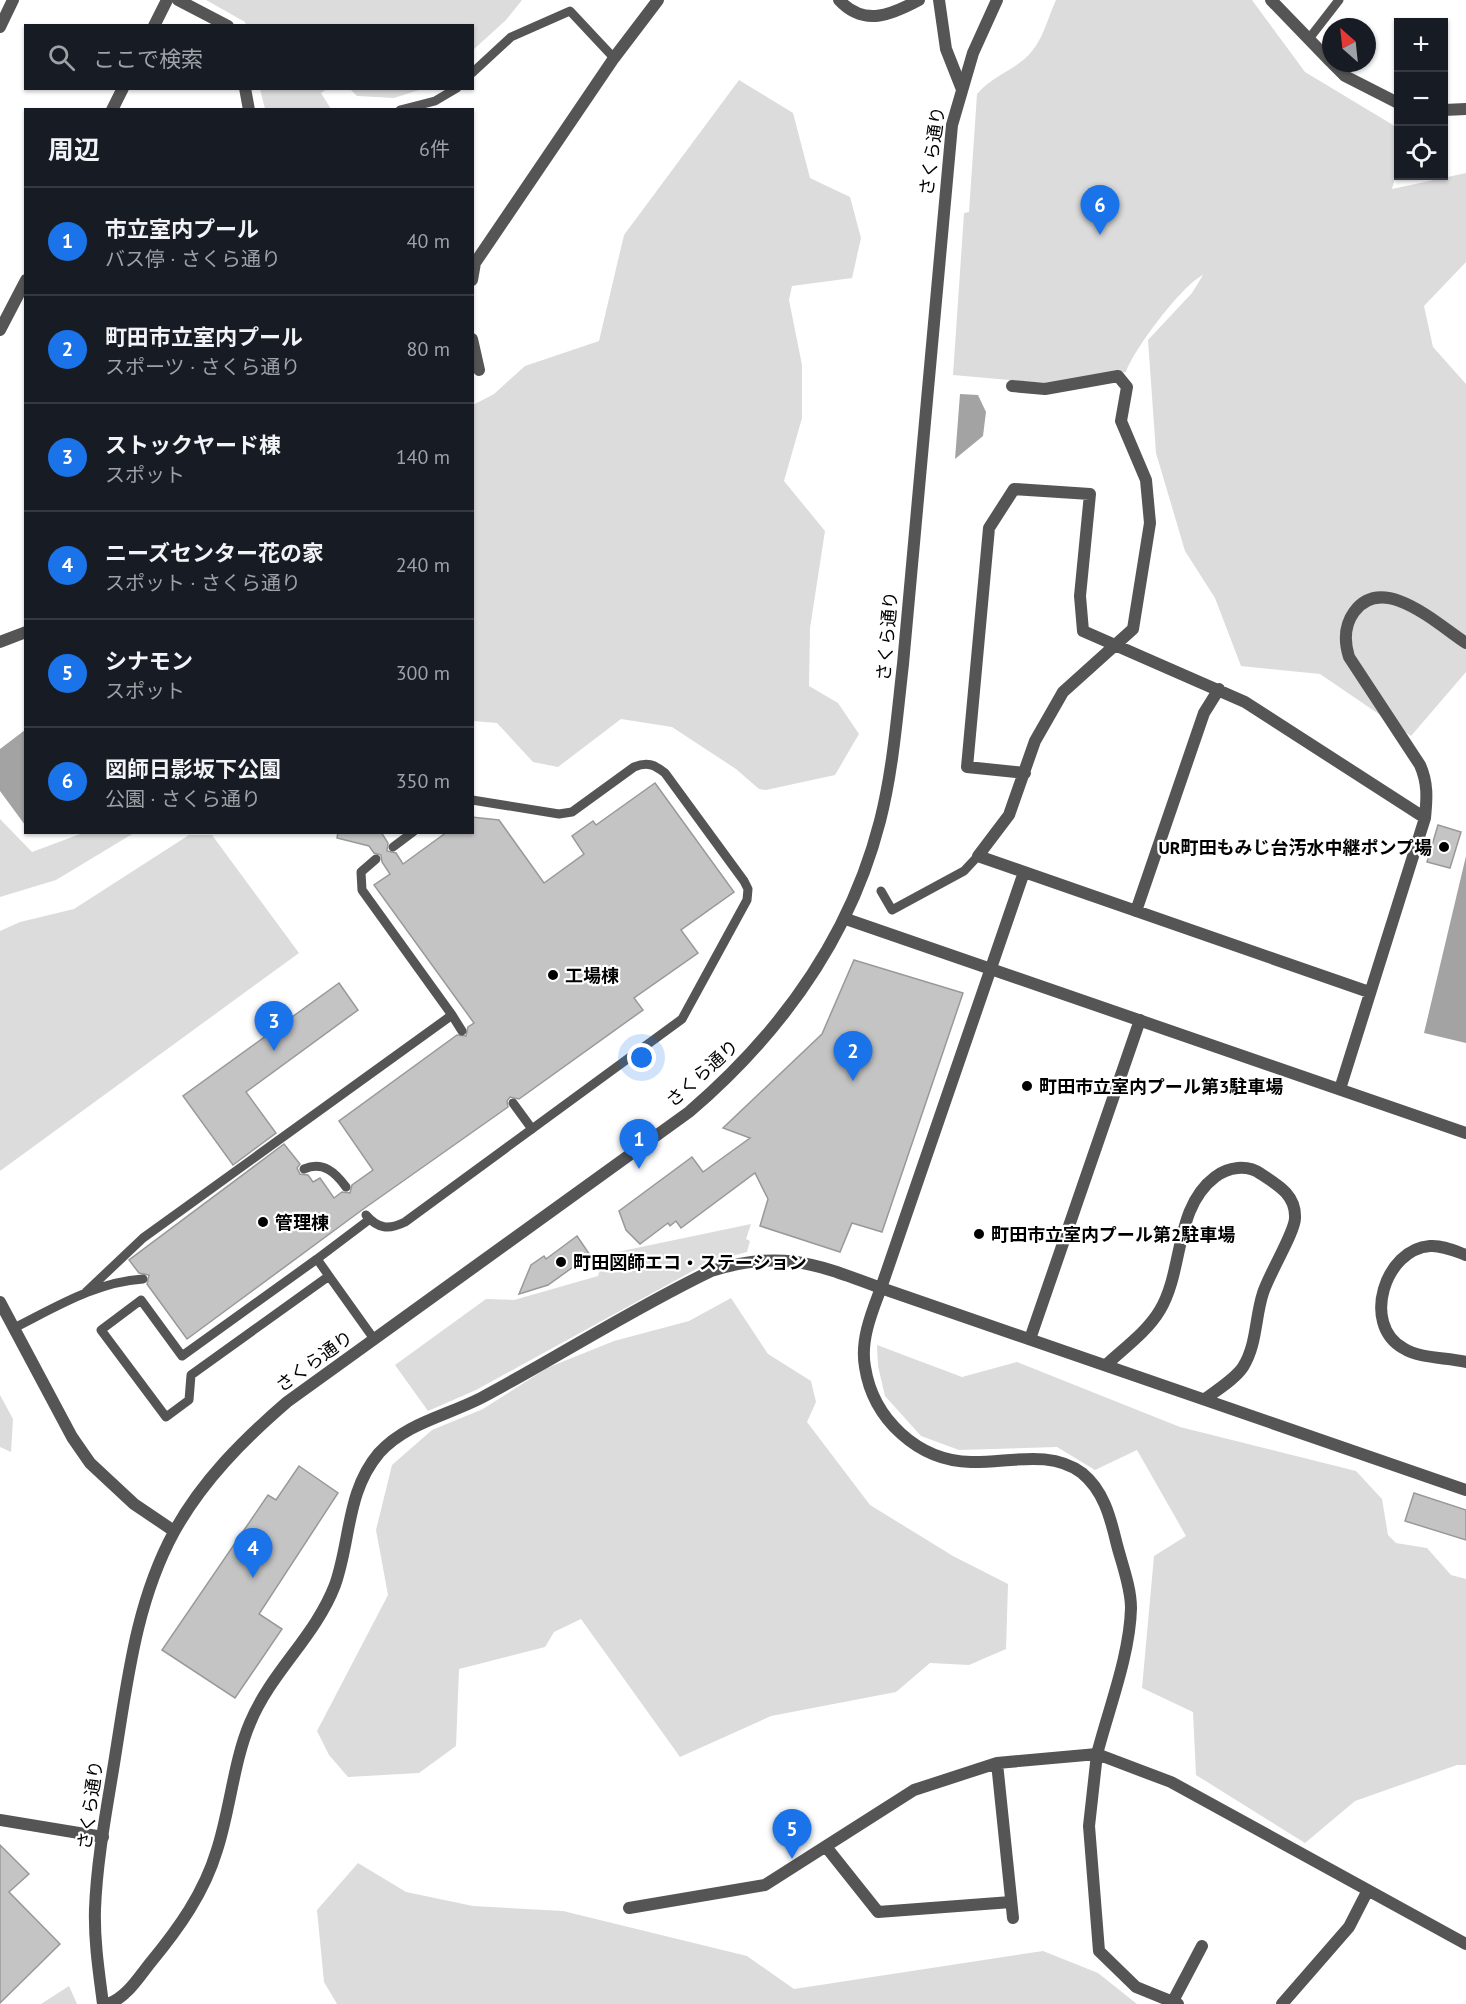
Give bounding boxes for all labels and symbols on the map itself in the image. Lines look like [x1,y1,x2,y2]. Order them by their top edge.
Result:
north arrow [1322,18,1376,72]
street label: さくら通り [914,105,950,197]
pin: 6 [1080,186,1120,235]
street label: さくら通り [872,590,902,682]
place label: UR町田もみじ台汚水中継ポンプ場 [1158,836,1432,859]
marker: UR町田もみじ台汚水中継ポンプ場 [1437,840,1451,854]
place label: 工場棟 [565,964,619,987]
marker: 工場棟 [546,968,560,982]
pin: 3 [254,1002,294,1051]
pin: 2 [834,1032,872,1081]
street label: さくら通り [661,1034,743,1112]
your location [627,1043,656,1072]
place label: 町田市立室内プール第3駐車場 [1039,1075,1283,1098]
marker: 町田市立室内プール第3駐車場 [1020,1079,1034,1093]
pin: 1 [620,1120,658,1169]
place label: 管理棟 [275,1211,329,1234]
marker: 管理棟 [256,1215,270,1229]
place label: 町田市立室内プール第2駐車場 [991,1223,1235,1246]
marker: 町田市立室内プール第2駐車場 [972,1227,986,1241]
place label: 町田図師エコ・ステーション [573,1251,807,1274]
marker: 町田図師エコ・ステーション [554,1255,568,1269]
street label: さくら通り [271,1325,357,1397]
pin: 4 [234,1528,272,1578]
street label: さくら通り [72,1759,108,1851]
pin: 5 [772,1810,812,1859]

